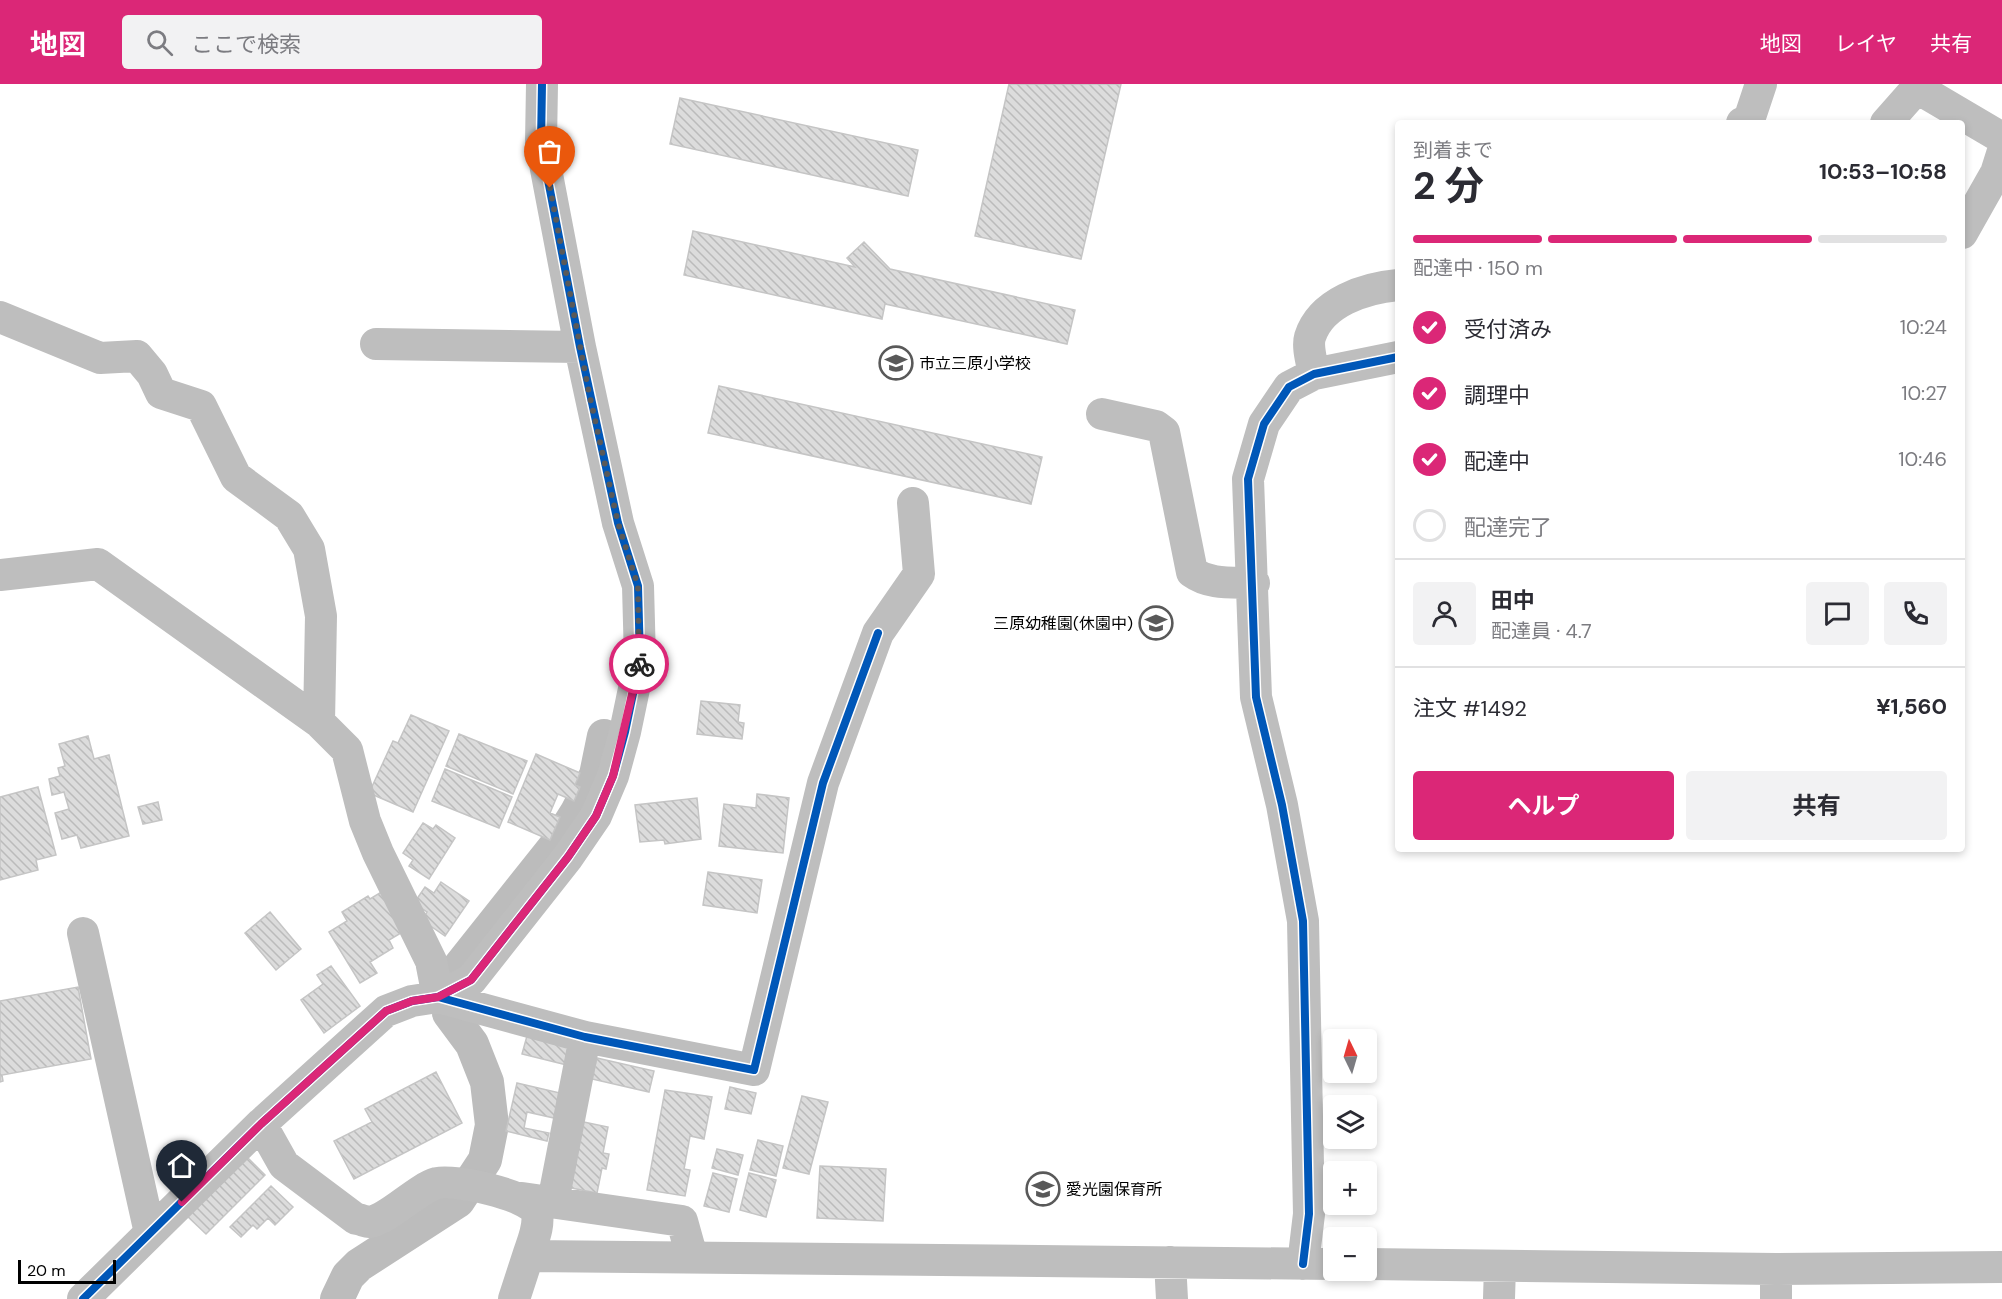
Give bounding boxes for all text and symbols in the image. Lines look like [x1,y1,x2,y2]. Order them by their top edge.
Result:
search box [122,15,542,69]
text: 地図 [30,26,86,63]
icon: search [143,26,176,59]
text: ここで検索 [191,30,301,59]
text: 地図 [1760,30,1802,58]
text: レイヤ [1835,30,1897,58]
text: 共有 [1930,30,1972,58]
pin [524,126,575,188]
icon: bag [533,135,566,168]
text: 到着まで [1413,137,1493,163]
text: 10:53–10:58 [1819,157,1947,186]
text: 2 分 [1413,160,1484,211]
text: 配達中 · 150 m [1413,255,1543,281]
icon: check [1413,311,1446,344]
text: 10:24 [1900,314,1947,340]
text: 受付済み [1464,315,1552,344]
school or university icon: 市立三原小学校 [878,345,914,381]
place label: 市立三原小学校 [919,353,1031,374]
icon: check [1413,377,1446,410]
text: 10:27 [1901,380,1947,406]
text: 調理中 [1464,381,1530,410]
icon: check [1413,443,1446,476]
text: 10:46 [1898,446,1947,472]
text: 配達中 [1464,447,1530,476]
text: 配達完了 [1464,513,1552,542]
button: person [1413,582,1476,645]
button: chat [1806,582,1869,645]
button: phone [1884,582,1947,645]
text: 田中 [1491,586,1535,615]
school or university icon: 三原幼稚園(休園中) [1138,605,1174,641]
place label: 三原幼稚園(休園中) [993,613,1133,634]
text: 配達員 · 4.7 [1491,618,1592,644]
courier [609,634,669,694]
icon: bike [623,648,656,681]
text: ¥1,560 [1876,692,1947,721]
text: 注文 #1492 [1413,694,1527,723]
button: ヘルプ [1413,771,1674,840]
button: 共有 [1686,771,1947,840]
north arrow [1323,1029,1377,1083]
map controls [1323,1029,1377,1281]
button: layers [1323,1095,1377,1149]
pin [156,1140,207,1202]
icon: home [165,1149,198,1182]
button: + [1323,1161,1377,1215]
school or university icon: 愛光園保育所 [1025,1171,1061,1207]
place label: 愛光園保育所 [1066,1179,1162,1200]
button: − [1323,1227,1377,1281]
scale bar [18,1257,116,1284]
text: 20 m [27,1260,66,1281]

